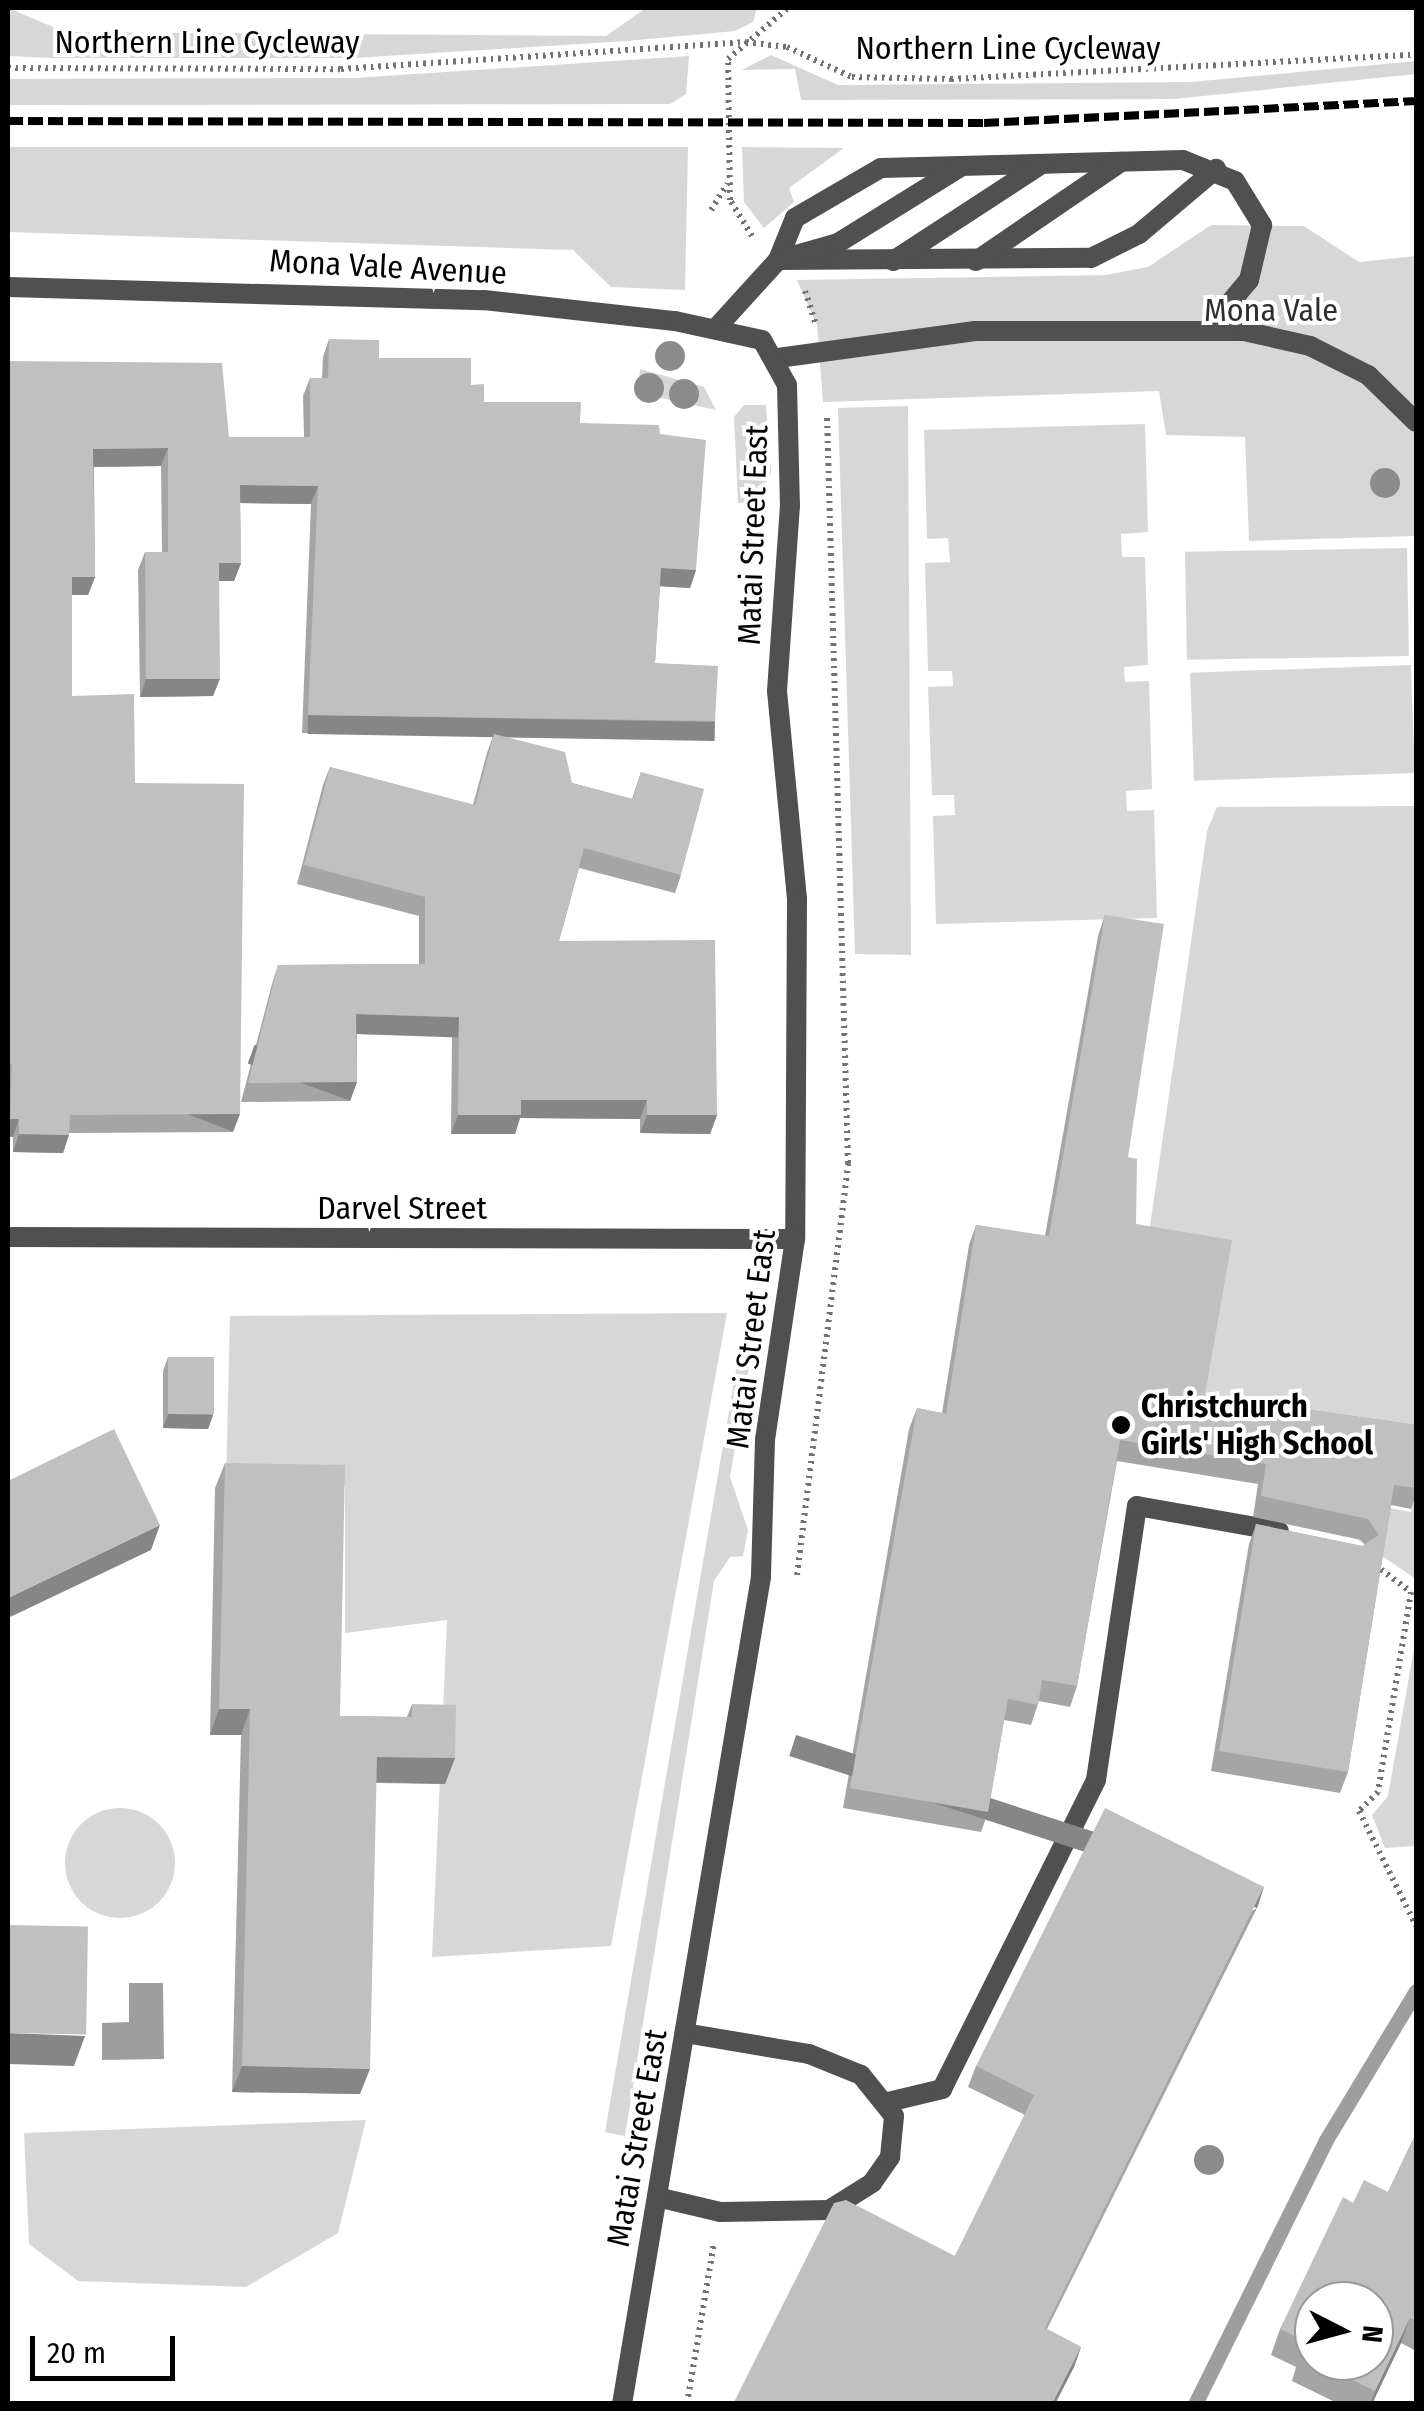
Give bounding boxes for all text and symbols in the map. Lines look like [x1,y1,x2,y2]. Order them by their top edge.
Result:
street label: Northern Line Cycleway [54,23,360,61]
street label: Northern Line Cycleway [855,29,1161,67]
street label: Mona Vale Avenue [268,242,508,292]
park label: Mona Vale [1204,291,1338,329]
street label: Matai Street East [730,424,776,646]
street label: Darvel Street [317,1189,487,1227]
street label: Matai Street East [719,1227,783,1451]
place label: Christchurch Girls' High School [1141,1388,1373,1463]
marker: Christchurch Girls' High School [1110,1414,1132,1436]
street label: Matai Street East [599,2026,675,2250]
north arrow [1294,2281,1394,2381]
scale bar [35,2316,180,2378]
text: N [1355,2324,1390,2344]
text: 20 m [47,2335,106,2371]

